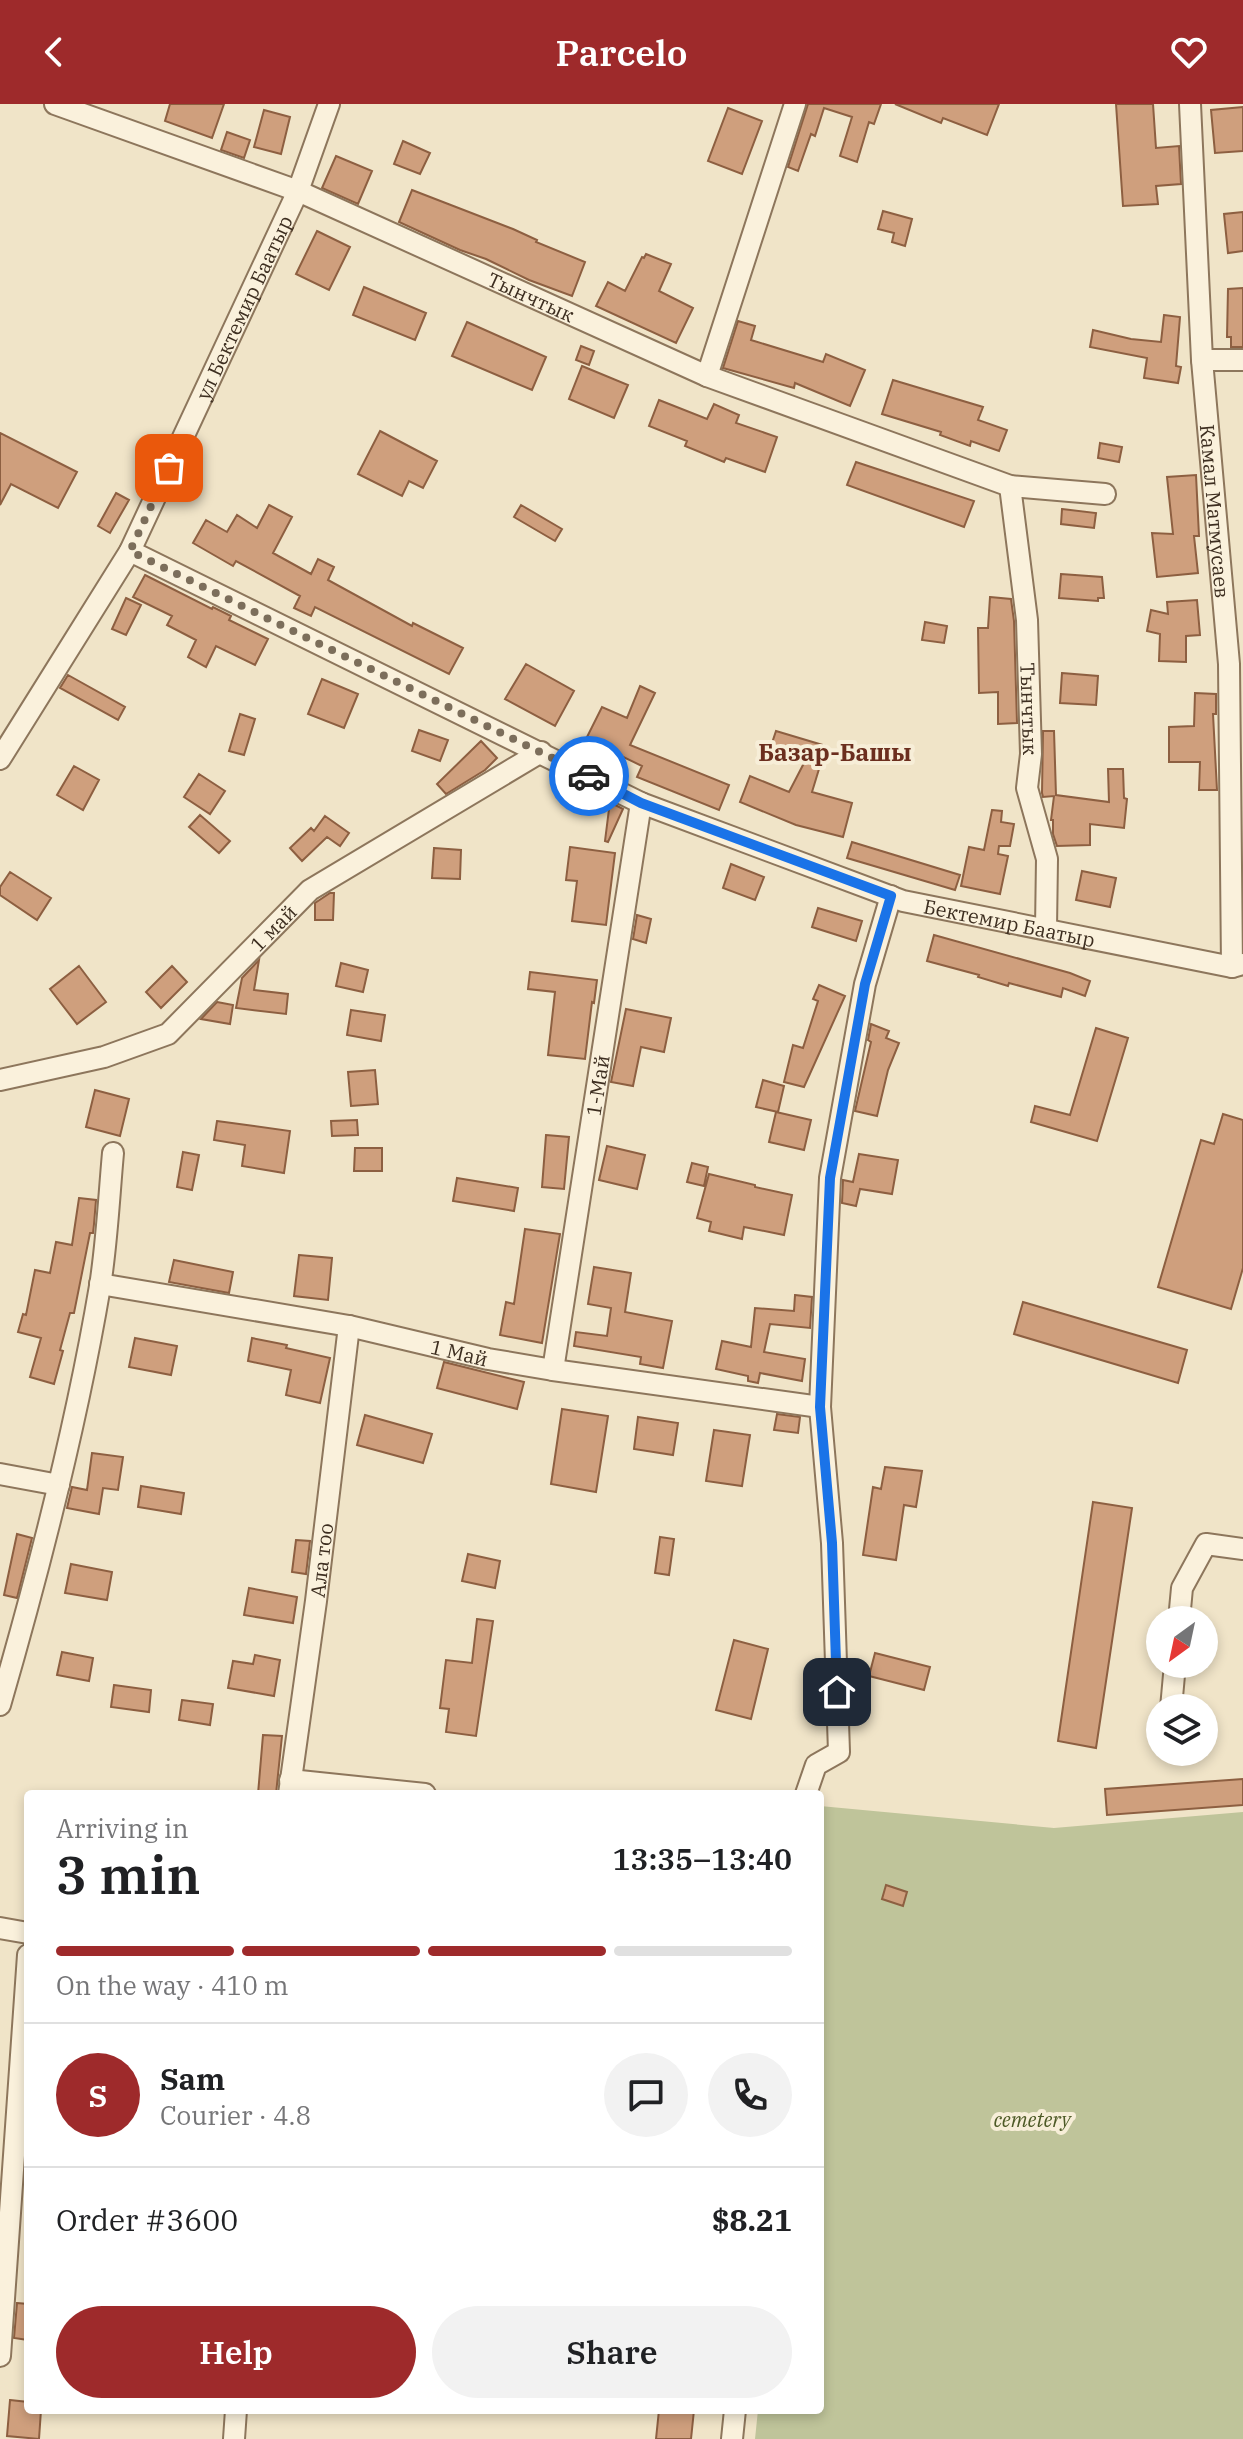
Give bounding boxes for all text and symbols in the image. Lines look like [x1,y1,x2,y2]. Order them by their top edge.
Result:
text: Parcelo [556,29,687,76]
icon: back [32,30,76,74]
icon: heart [1167,30,1211,74]
street label: ул Бектемир Баатыр [189,211,298,404]
street label: Тынчтык [483,265,579,328]
street label: Камал Матмусаев [1194,423,1237,599]
pin [135,434,203,502]
icon: bag [147,446,191,490]
street label: Тынчтык [1015,662,1045,756]
courier [549,736,629,816]
district label: Базар-Башы [758,736,912,768]
icon: car [567,754,611,798]
street label: Бектемир Баатыр [921,892,1097,953]
street label: 1 май [244,898,302,957]
street label: 1-Май [579,1053,615,1118]
street label: 1 Май [428,1332,491,1372]
street label: Ала тоо [303,1521,339,1599]
north arrow [1146,1606,1218,1678]
map controls [1146,1606,1218,1766]
pin [803,1658,871,1726]
icon: home [815,1670,859,1714]
button: layers [1146,1694,1218,1766]
text: Arriving in [56,1811,189,1845]
text: 13:35–13:40 [612,1839,792,1878]
text: 3 min [56,1841,201,1908]
text: On the way · 410 m [56,1968,289,2002]
button: chat [604,2053,688,2137]
button: phone [708,2053,792,2137]
text: Sam [160,2059,225,2098]
text: S [89,2076,107,2115]
text: Courier · 4.8 [160,2098,311,2132]
park label: cemetery [993,2106,1072,2133]
text: Order #3600 [56,2200,238,2239]
text: $8.21 [712,2200,792,2239]
button: Help [56,2306,416,2398]
button: Share [432,2306,792,2398]

